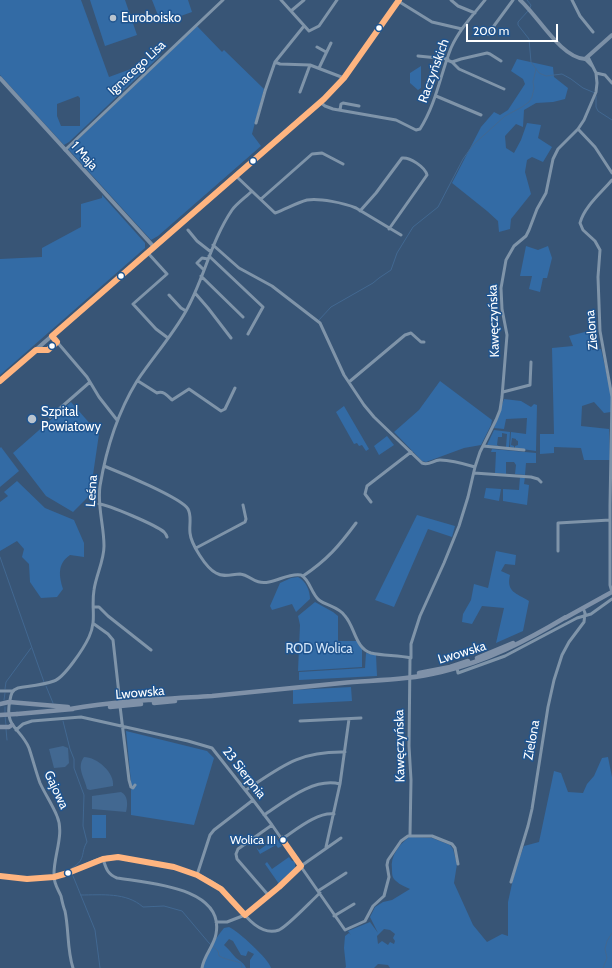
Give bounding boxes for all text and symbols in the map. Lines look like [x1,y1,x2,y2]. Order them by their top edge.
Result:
place label: Euroboisko [121,10,181,26]
marker: Euroboisko [108,13,118,23]
scale bar [468,16,560,42]
unlabelled marker [374,23,384,33]
text: 200 m [473,23,509,38]
street label: Ignacego Lisa [105,37,169,99]
street label: Raczyńskich [415,37,453,105]
street label: 1 Maja [67,139,101,173]
unlabelled marker [248,156,258,166]
unlabelled marker [116,271,126,281]
street label: Kawęczyńska [485,284,503,358]
street label: Zielona [582,309,602,351]
unlabelled marker [47,341,57,351]
place label: Szpital Powiatowy [41,404,101,435]
marker: Szpital Powiatowy [26,413,38,425]
street label: Leśna [83,475,101,507]
street label: Lwowska [436,638,488,668]
park label: ROD Wolica [285,641,353,657]
street label: Lwowska [115,683,165,703]
street label: Kawęczyńska [392,709,408,783]
street label: Zielona [521,719,543,761]
street label: 23 Sierpnia [219,744,269,802]
street label: Gajowa [40,768,72,812]
place label: Wolica III [230,833,276,847]
marker: Wolica III [278,835,288,845]
unlabelled marker [63,868,73,878]

